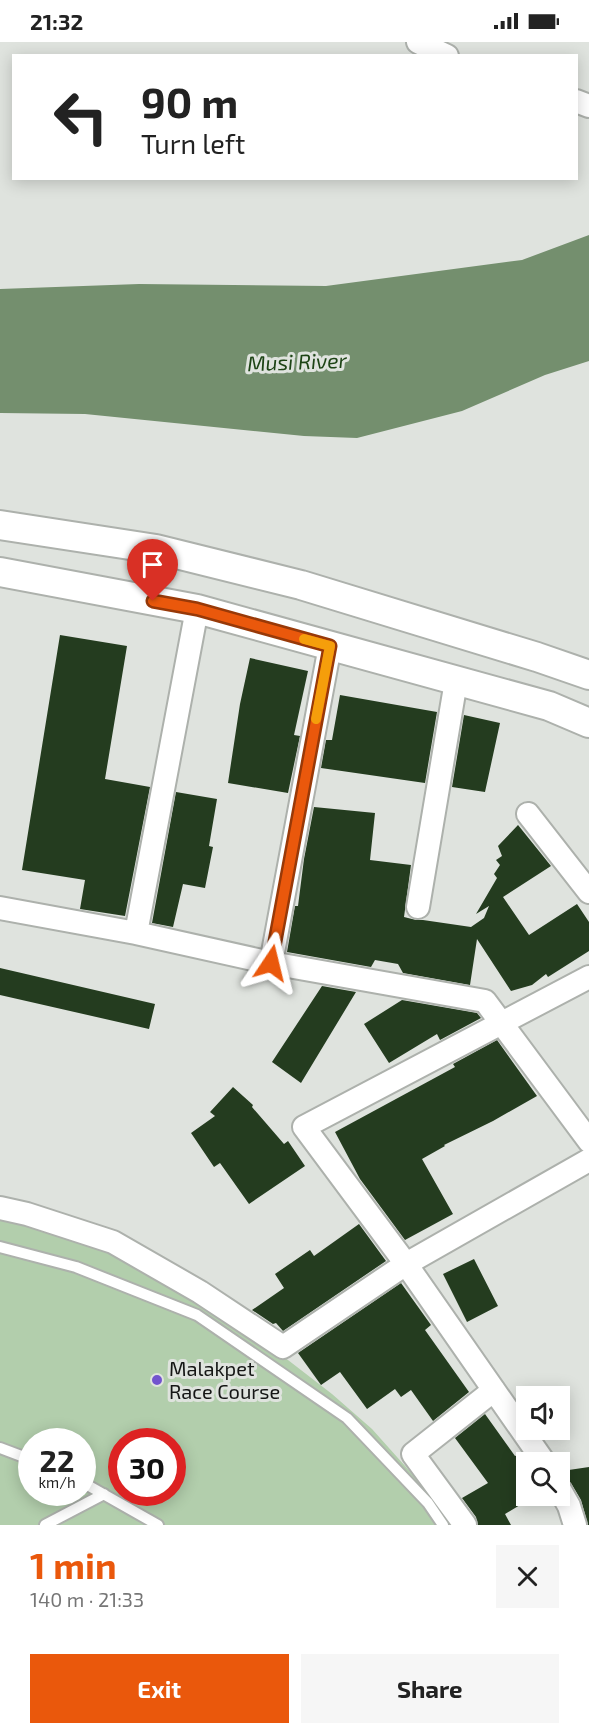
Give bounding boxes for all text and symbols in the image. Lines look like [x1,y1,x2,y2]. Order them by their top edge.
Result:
text: 21:32 [30,8,83,34]
text: 90 m [141,76,238,126]
icon: left [42,78,120,156]
text: Turn left [141,127,245,159]
water label: Musi River [247,347,348,375]
pin [127,539,178,601]
icon: arrive [136,548,169,581]
position arrow [239,931,303,995]
place label: Malakpet Race Course [169,1356,280,1403]
marker: Malakpet Race Course [150,1373,164,1387]
map controls [516,1386,570,1506]
button: sound [516,1386,570,1440]
speed limit sign: 30 [108,1428,186,1506]
text: 22 [40,1442,74,1478]
button: search [516,1452,570,1506]
text: km/h [38,1473,76,1491]
text: 1 min [30,1543,117,1586]
button: close [496,1545,559,1608]
text: 140 m · 21:33 [30,1587,144,1611]
button: Exit [30,1654,289,1723]
button: Share [301,1654,559,1723]

